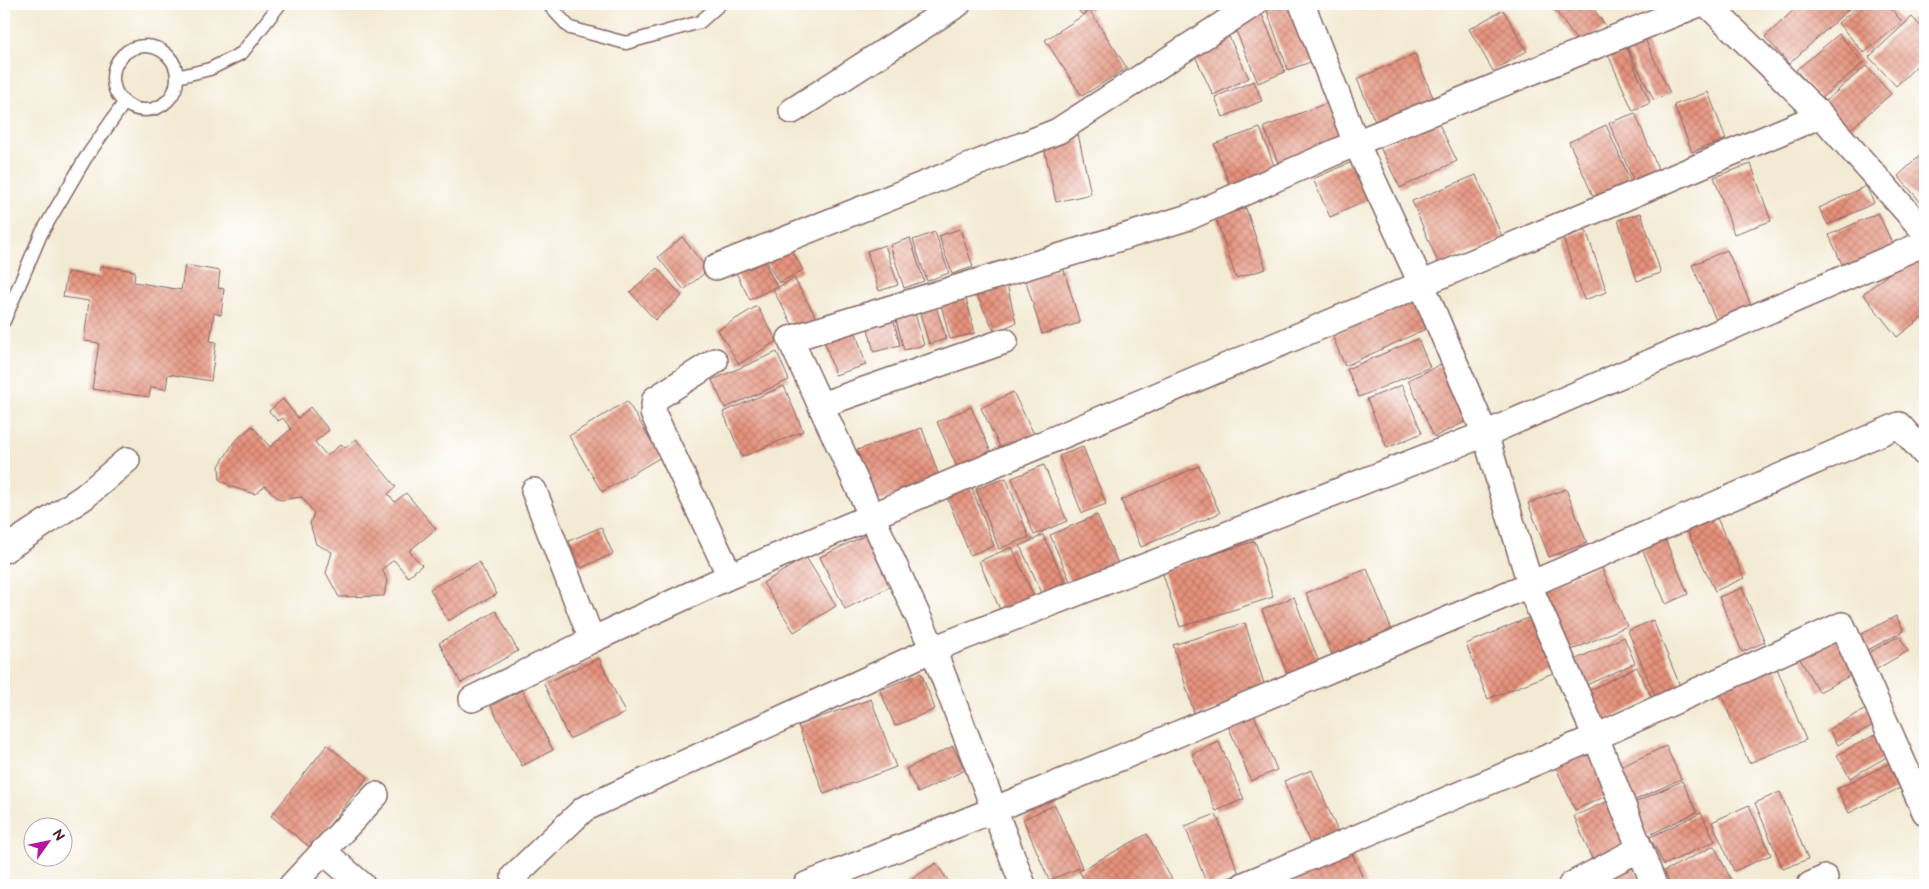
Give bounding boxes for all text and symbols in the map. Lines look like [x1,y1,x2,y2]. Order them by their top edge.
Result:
north arrow [22,816,72,866]
text: N [48,826,68,844]

